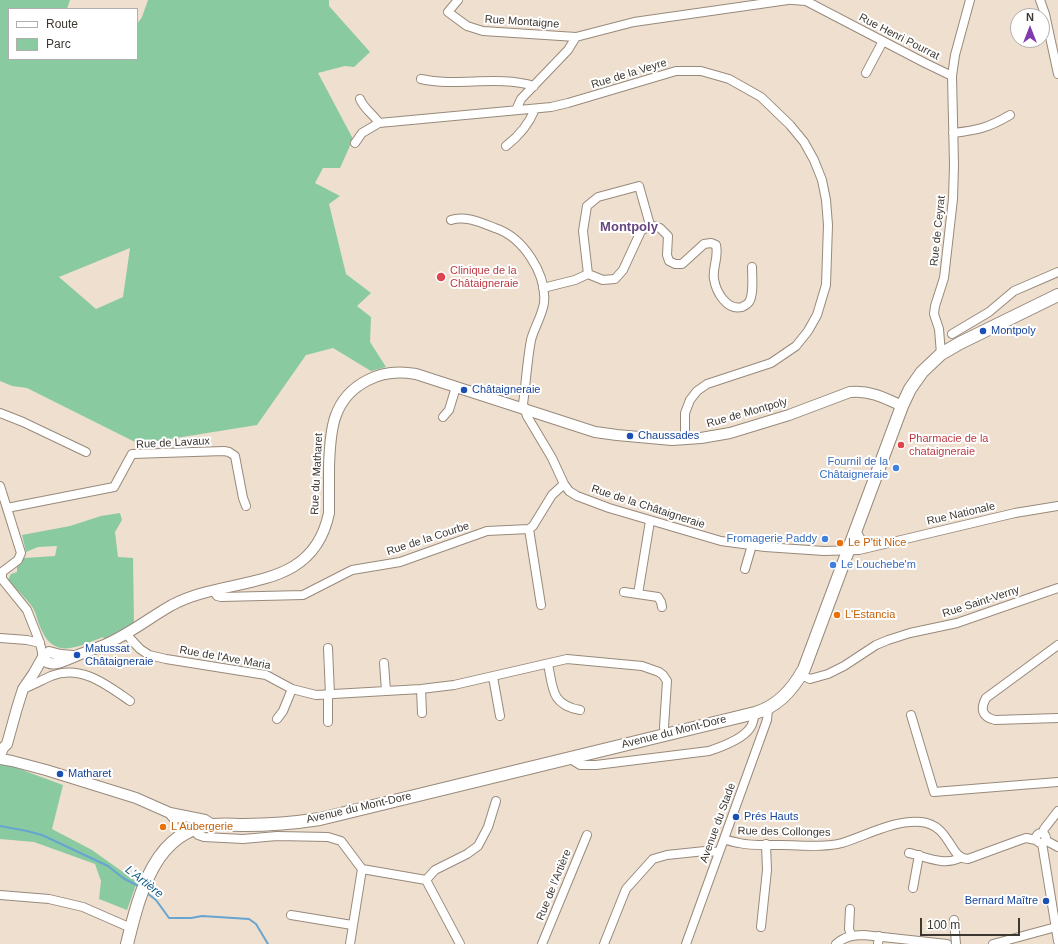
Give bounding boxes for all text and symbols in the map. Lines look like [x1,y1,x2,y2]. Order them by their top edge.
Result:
legend [8,8,138,60]
north arrow [1010,8,1050,48]
street label: Rue Henri Pourrat [857,11,941,63]
text: N [1026,11,1034,23]
street label: Rue Montaigne [484,13,560,31]
text: Route [46,17,78,31]
text: Parc [46,37,71,51]
street label: Rue de la Veyre [590,56,668,92]
street label: Rue de Ceyrat [928,195,948,267]
district label: Montpoly [600,219,658,235]
place label: Clinique de la Châtaigneraie [450,264,518,290]
marker: Clinique de la Châtaigneraie [435,271,447,283]
place label: Montpoly [991,324,1036,338]
marker: Montpoly [978,326,988,336]
place label: Châtaigneraie [472,383,540,397]
marker: Châtaigneraie [459,385,469,395]
street label: Rue de Montpoly [705,395,789,431]
place label: Chaussades [638,429,699,443]
marker: Chaussades [625,431,635,441]
place label: Pharmacie de la chataigneraie [909,432,988,458]
street label: Rue du Matharet [308,433,326,515]
street label: Rue de Lavaux [136,434,210,452]
marker: Pharmacie de la chataigneraie [896,440,906,450]
place label: Fournil de la Châtaigneraie [820,455,888,481]
marker: Fournil de la Châtaigneraie [891,463,901,473]
street label: Rue de la Châtaigneraie [590,482,706,532]
street label: Rue Nationale [926,500,996,528]
street label: Rue de la Courbe [385,519,471,559]
place label: Fromagerie Paddy [727,532,817,546]
marker: Fromagerie Paddy [820,534,830,544]
place label: Le P'tit Nice [848,536,906,550]
marker: Le P'tit Nice [835,538,845,548]
place label: Le Louchebe'm [841,558,916,572]
marker: Le Louchebe'm [828,560,838,570]
street label: Rue Saint-Verny [941,583,1021,621]
place label: L'Estancia [845,608,895,622]
marker: L'Estancia [832,610,842,620]
place label: Matussat Châtaigneraie [85,642,153,668]
street label: Rue de l'Ave Maria [178,643,272,673]
marker: Matussat Châtaigneraie [72,650,82,660]
street label: Avenue du Mont-Dore [620,713,728,751]
place label: Matharet [68,767,111,781]
marker: Matharet [55,769,65,779]
street label: Avenue du Stade [697,781,739,865]
street label: Avenue du Mont-Dore [305,789,413,827]
place label: Prés Hauts [744,810,798,824]
marker: Prés Hauts [731,812,741,822]
place label: L'Aubergerie [171,820,233,834]
marker: L'Aubergerie [158,822,168,832]
street label: Rue des Collonges [737,825,831,839]
street label: Rue de l'Artière [534,848,574,922]
water label: L'Artière [122,863,166,901]
place label: Bernard Maître [965,894,1038,908]
marker: Bernard Maître [1041,896,1051,906]
scale bar [922,910,1022,936]
text: 100 m [927,918,960,932]

